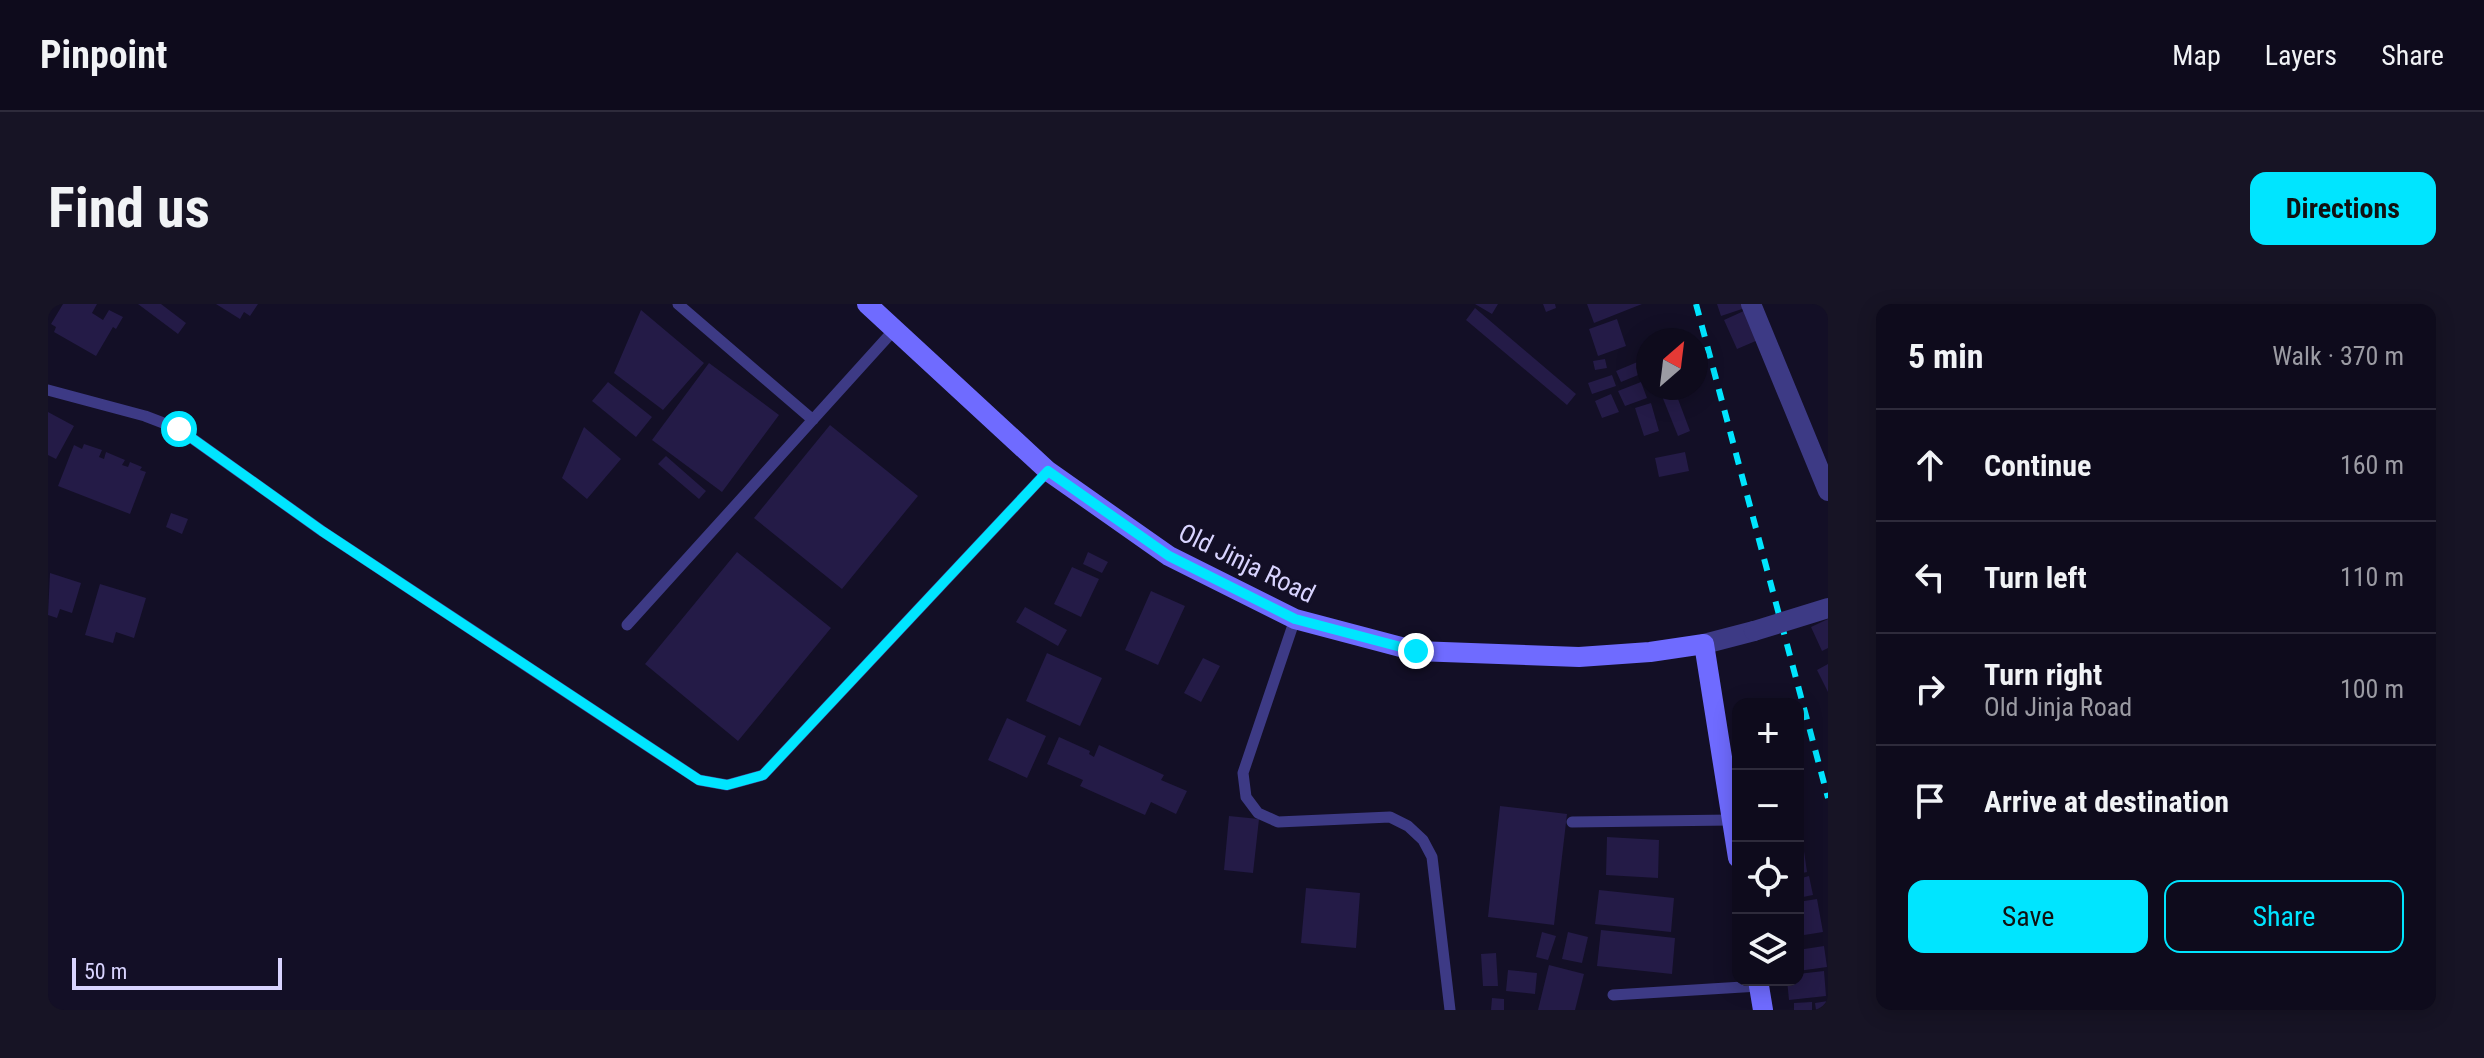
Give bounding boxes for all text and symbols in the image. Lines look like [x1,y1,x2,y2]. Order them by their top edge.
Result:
text: Pinpoint [40,33,168,77]
text: Map [2172,39,2221,72]
text: Layers [2265,39,2337,72]
text: Share [2381,39,2444,72]
button: Directions [2250,172,2436,245]
text: Find us [48,175,210,241]
north arrow [1636,328,1708,400]
text: 5 min [1908,336,1984,376]
text: Walk · 370 m [2272,341,2404,371]
route start [161,411,197,447]
icon: ahead [1908,443,1952,487]
text: Continue [1984,448,2091,483]
text: 160 m [2340,450,2404,480]
street label: Old Jinja Road [1174,517,1320,609]
icon: left [1908,555,1952,599]
text: Turn left [1984,560,2087,595]
text: 110 m [2340,562,2404,592]
route end [1398,633,1434,669]
text: Turn right [1984,657,2102,692]
icon: right [1908,667,1952,711]
text: 100 m [2340,674,2404,704]
text: Old Jinja Road [1984,692,2132,722]
map controls [1732,698,1804,986]
button: + [1732,698,1804,770]
button: − [1732,770,1804,842]
icon: arrive [1908,779,1952,823]
text: Arrive at destination [1984,784,2229,819]
button: locate [1732,842,1804,914]
button: Save [1908,880,2148,953]
button: Share [2164,880,2404,953]
button: layers [1732,914,1804,986]
scale bar [72,954,282,990]
text: 50 m [84,959,127,984]

